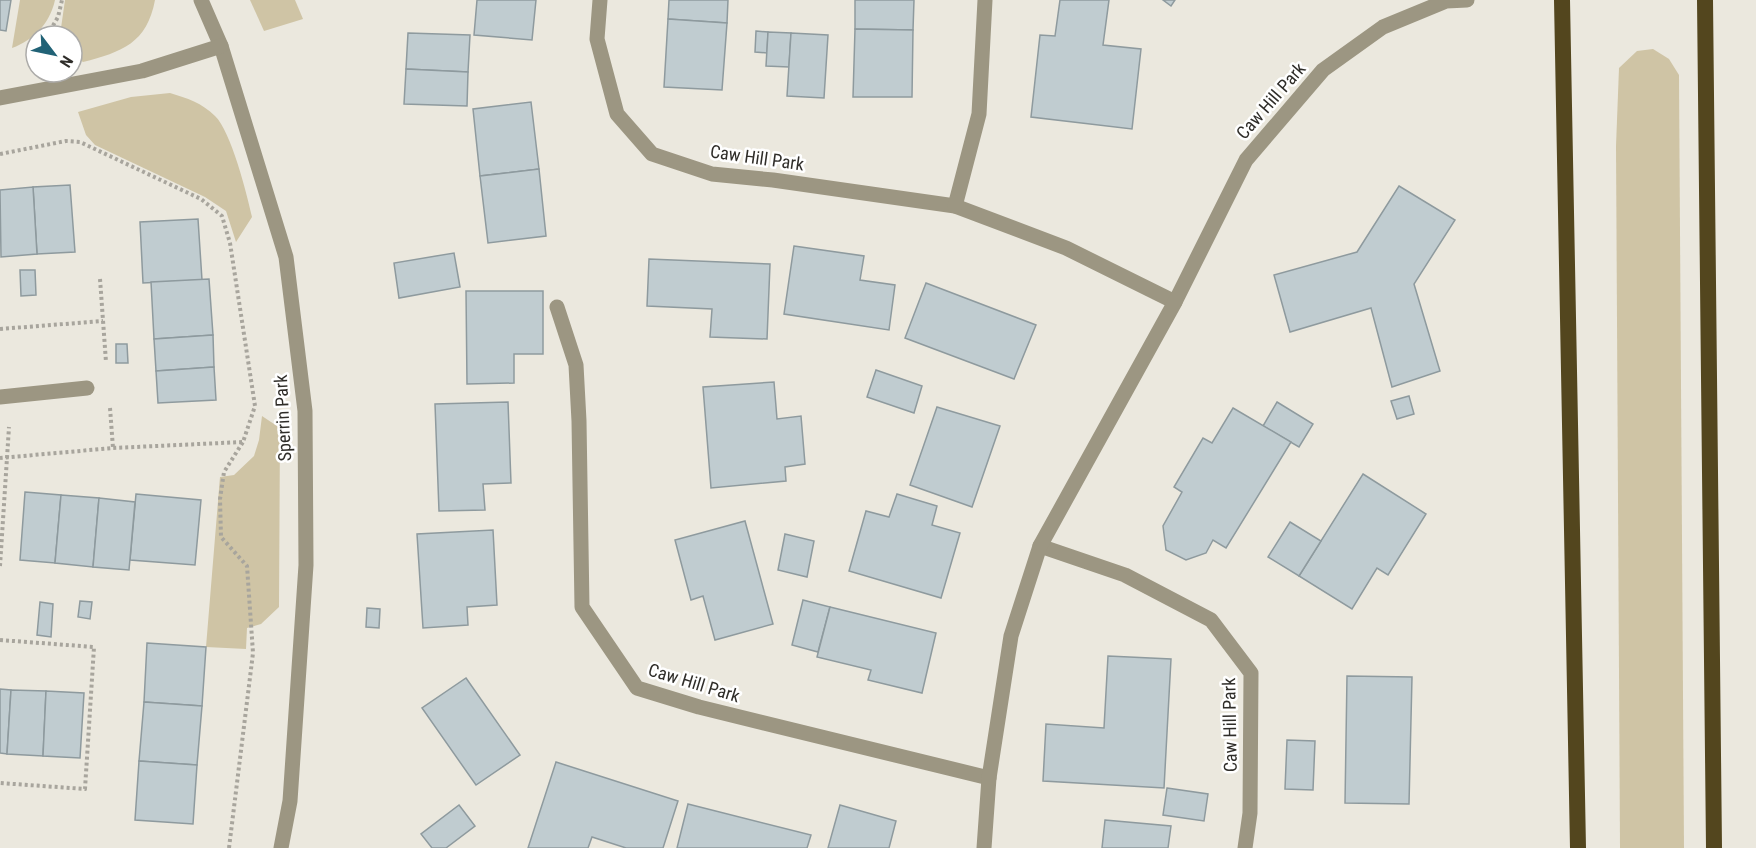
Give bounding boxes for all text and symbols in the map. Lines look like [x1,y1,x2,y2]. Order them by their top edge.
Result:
north arrow [24,24,84,84]
text: N [56,52,77,71]
street label: Caw Hill Park [1232,58,1310,143]
street label: Caw Hill Park [709,141,805,174]
street label: Sperrin Park [270,374,295,462]
street label: Caw Hill Park [646,659,742,706]
street label: Caw Hill Park [1218,678,1241,772]

